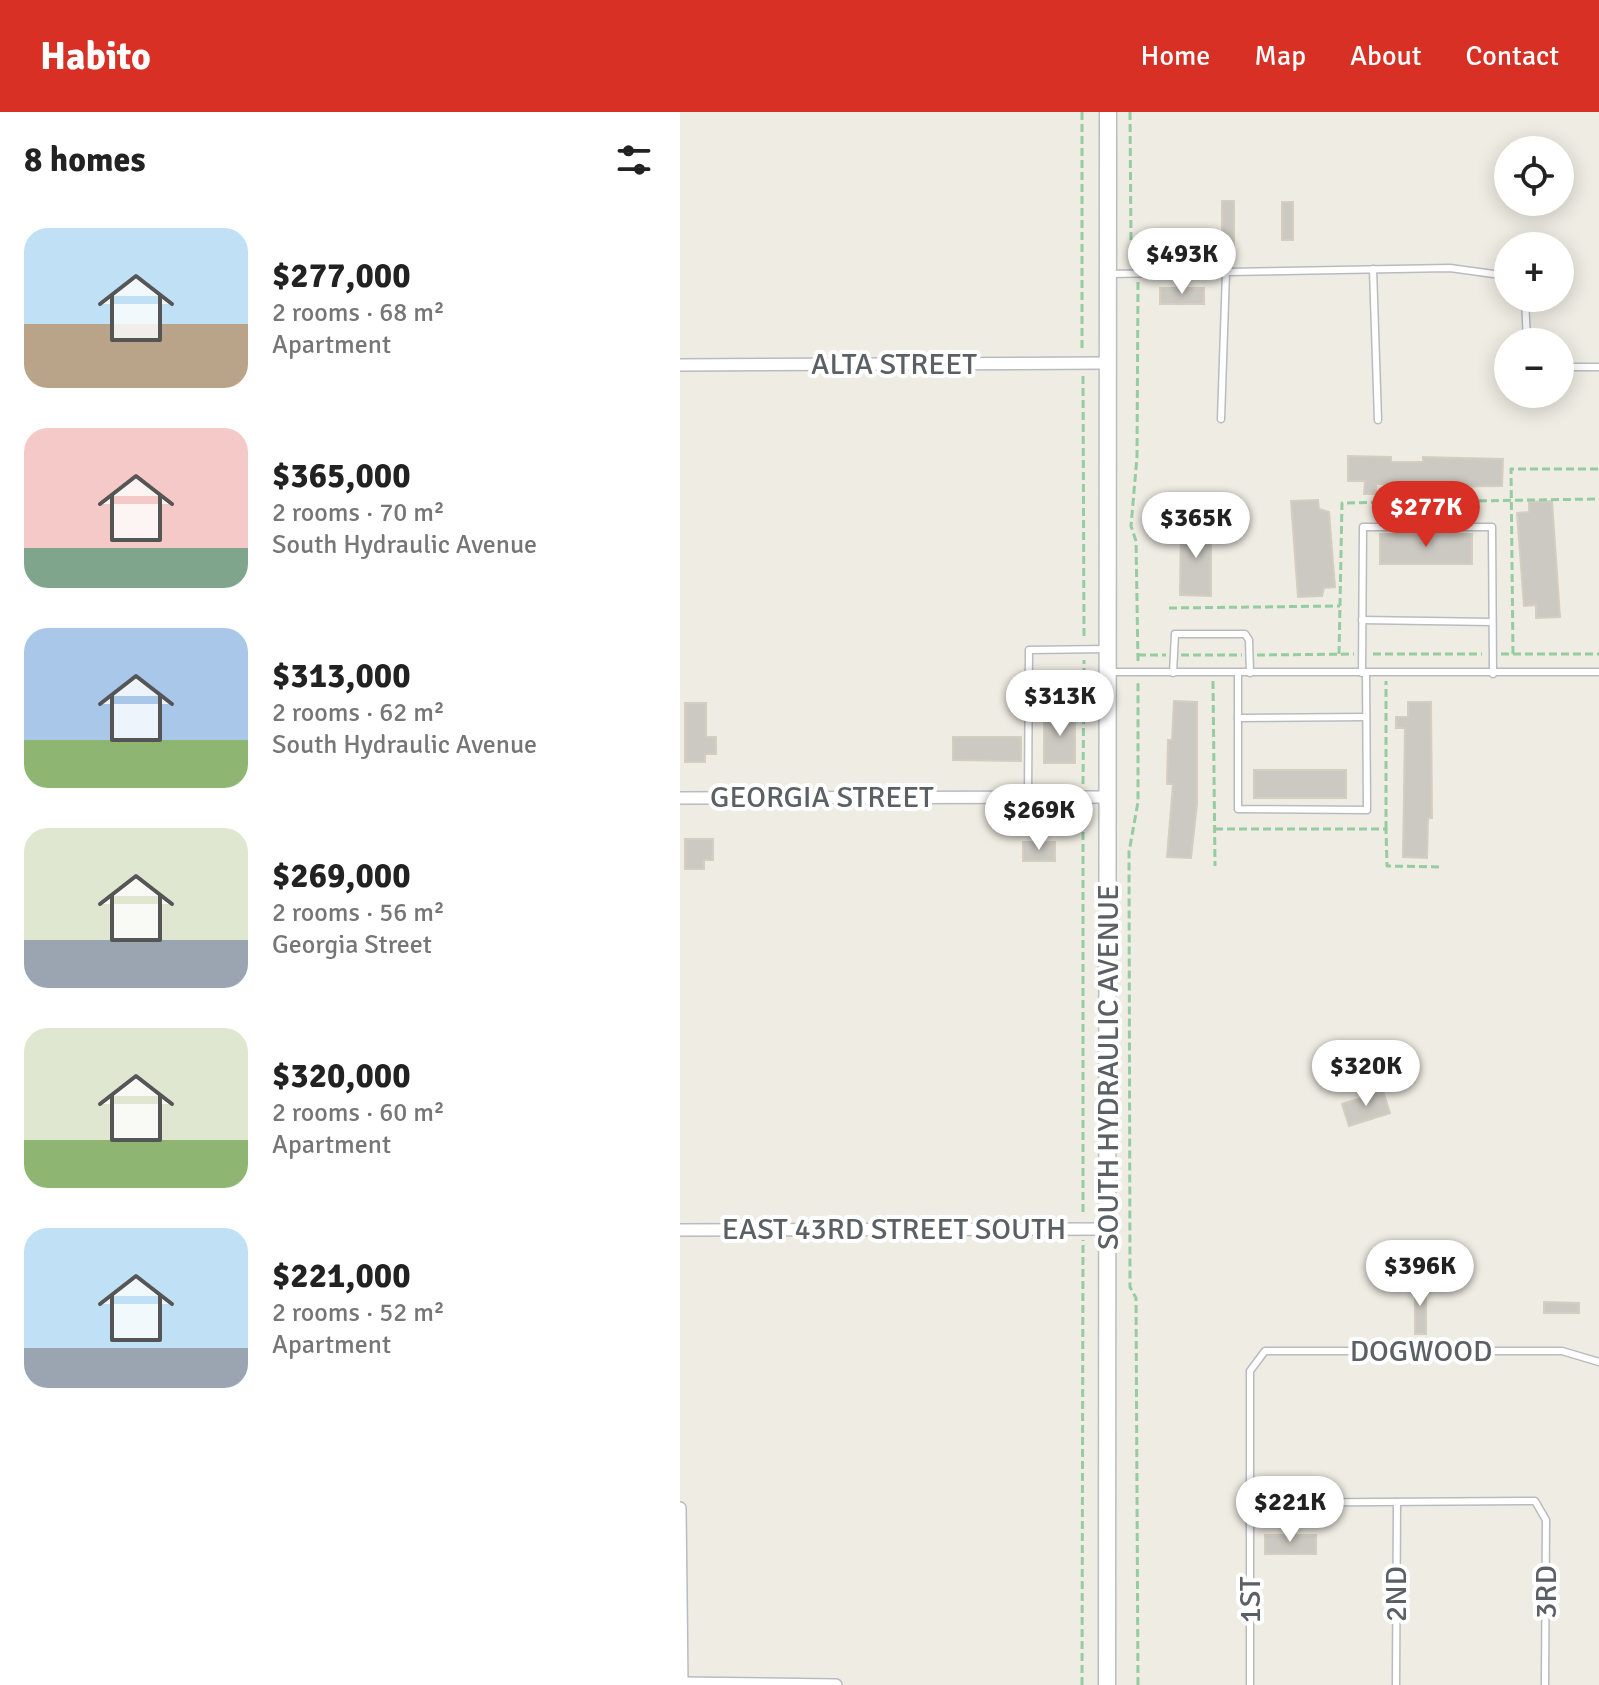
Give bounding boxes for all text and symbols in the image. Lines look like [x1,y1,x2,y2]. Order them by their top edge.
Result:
text: Habito [40,33,151,80]
text: Home [1141,39,1210,73]
text: Map [1254,39,1306,73]
text: About [1350,39,1422,73]
text: Contact [1466,39,1559,73]
map controls [1494,136,1574,408]
button: locate [1494,136,1574,216]
icon: filters [612,138,656,182]
text: 8 homes [24,139,145,181]
pin: $493K [1126,228,1238,296]
button: + [1494,232,1574,312]
text: $493K [1146,238,1218,270]
text: $277,000 [272,255,411,297]
icon: home [88,260,184,356]
text: 2 rooms · 68 m² [272,297,445,329]
button: − [1494,328,1574,408]
text: Apartment [272,329,391,361]
street label: ALTA STREET [811,346,977,383]
text: $365,000 [272,455,411,497]
icon: home [88,460,184,556]
pin: $277K [1370,481,1482,549]
text: $277K [1390,491,1462,523]
pin: $365K [1140,492,1252,560]
text: 2 rooms · 70 m² [272,497,445,529]
text: $365K [1160,502,1232,534]
text: South Hydraulic Avenue [272,529,537,561]
text: $313,000 [272,655,411,697]
icon: home [88,660,184,756]
pin: $313K [1004,670,1116,738]
text: $313K [1024,680,1096,712]
text: 2 rooms · 62 m² [272,697,445,729]
text: South Hydraulic Avenue [272,729,537,761]
street label: GEORGIA STREET [710,779,934,816]
pin: $269K [983,784,1095,852]
text: $269K [1003,794,1075,826]
text: $269,000 [272,855,411,897]
icon: home [88,860,184,956]
street label: SOUTH HYDRAULIC AVENUE [1090,884,1127,1250]
text: 2 rooms · 56 m² [272,897,445,929]
text: Georgia Street [272,929,432,961]
pin: $320K [1310,1040,1422,1108]
text: $320K [1330,1050,1402,1082]
text: $320,000 [272,1055,411,1097]
icon: home [88,1060,184,1156]
text: 2 rooms · 60 m² [272,1097,445,1129]
text: Apartment [272,1129,391,1161]
street label: EAST 43RD STREET SOUTH [722,1211,1066,1248]
pin: $396K [1364,1240,1476,1308]
text: $396K [1384,1250,1456,1282]
text: $221,000 [272,1255,411,1297]
icon: home [88,1260,184,1356]
text: 2 rooms · 52 m² [272,1297,445,1329]
text: Apartment [272,1329,391,1361]
street label: DOGWOOD [1350,1333,1492,1370]
pin: $221K [1234,1476,1346,1544]
text: $221K [1254,1486,1326,1518]
street label: 3RD [1528,1565,1565,1619]
street label: 2ND [1378,1566,1415,1622]
street label: 1ST [1232,1576,1269,1623]

